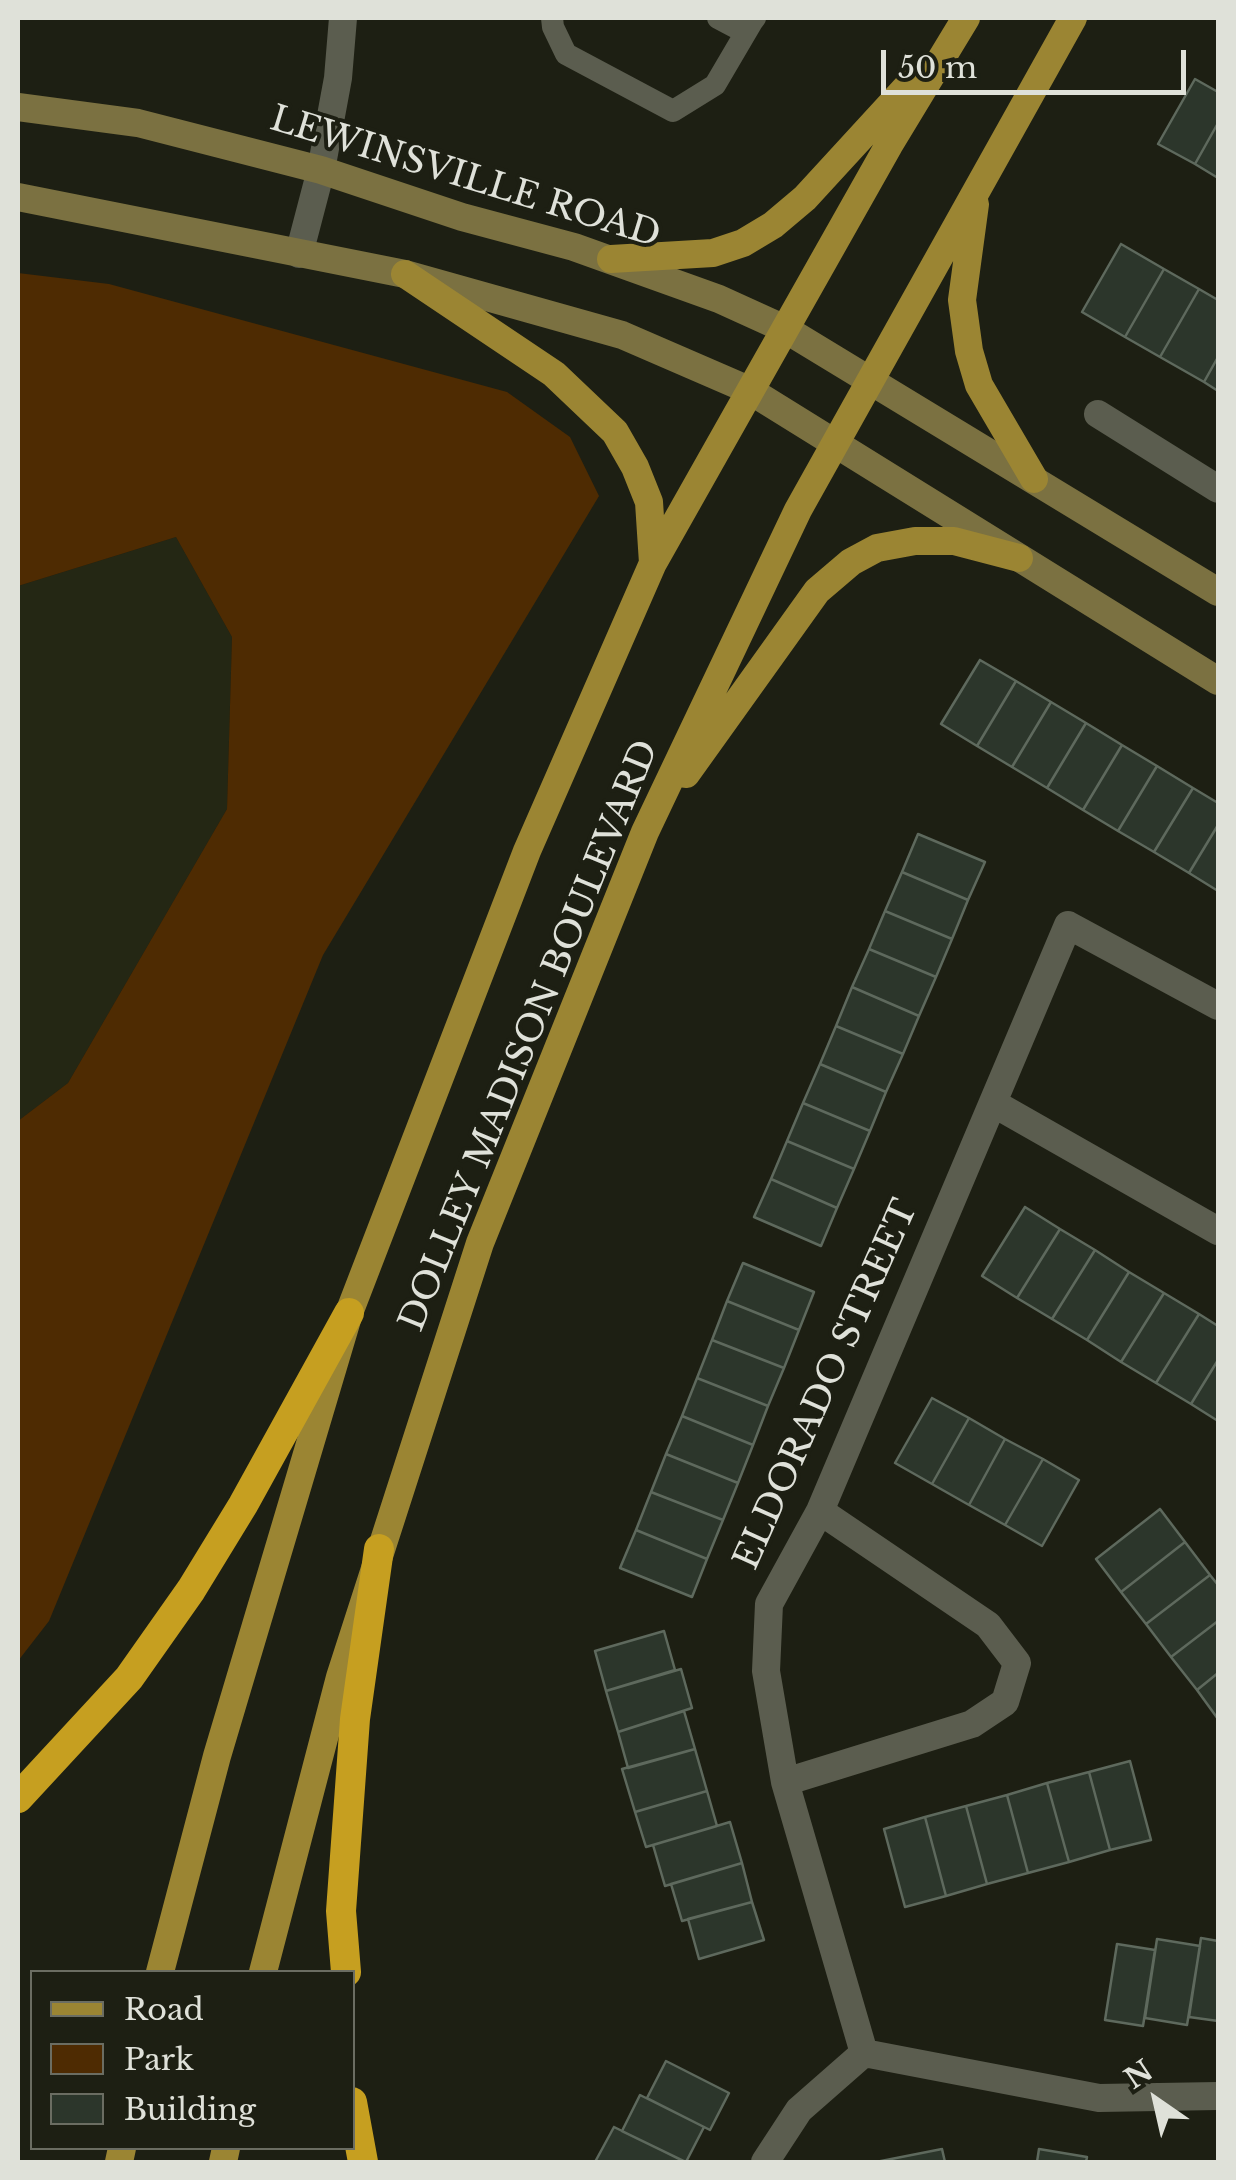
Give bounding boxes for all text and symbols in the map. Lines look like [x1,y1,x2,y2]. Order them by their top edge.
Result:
scale bar [886,30,1191,92]
text: 50 m [898,49,977,86]
street label: LEWINSVILLE ROAD [265,99,665,257]
street label: DOLLEY MADISON BOULEVARD [392,734,668,1338]
street label: ELDORADO STREET [726,1194,928,1576]
legend [30,1970,355,2150]
text: Road [124,1991,204,2028]
text: Park [124,2041,194,2078]
north arrow [1106,2050,1206,2150]
text: N [1118,2053,1160,2097]
text: Building [124,2091,256,2128]

